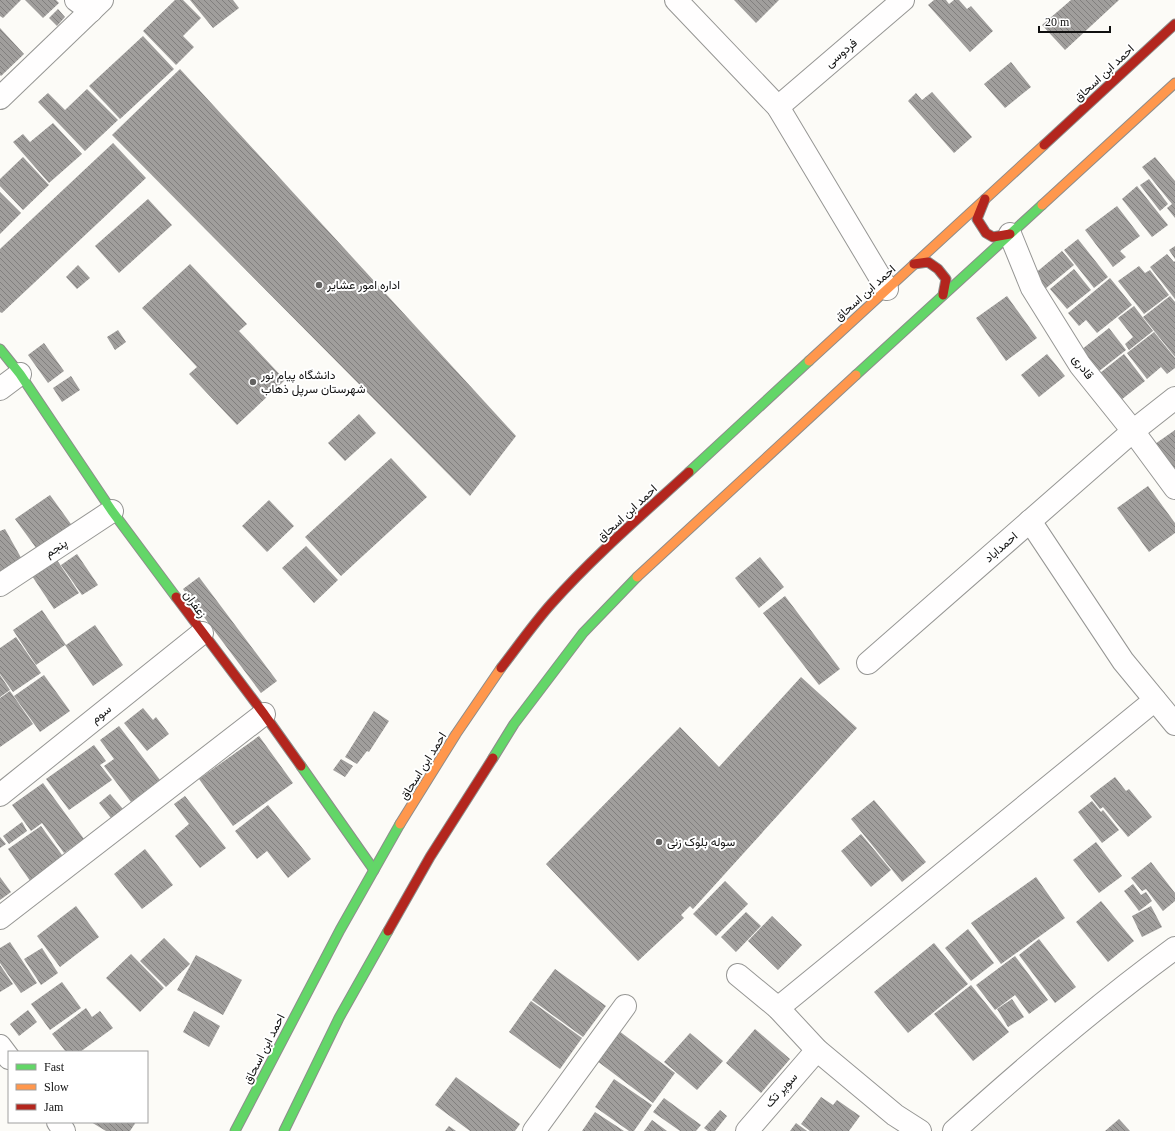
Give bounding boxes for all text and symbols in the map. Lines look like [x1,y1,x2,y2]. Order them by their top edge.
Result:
scale bar [1039,8,1110,34]
text: 20 m [1045,15,1070,29]
street label: فردوسی [822,36,861,71]
street label: احمد ابن اسحاق [1071,42,1138,105]
street label: احمد ابن اسحاق [832,262,899,325]
place label: اداره امور عشایر [326,278,400,293]
marker: اداره امور عشایر [314,280,324,290]
street label: قادری [1069,352,1097,383]
place label: دانشگاه پیام نور شهرستان سرپل ذهاب [260,368,365,397]
marker: دانشگاه پیام نور شهرستان سرپل ذهاب [248,377,258,387]
street label: احمد ابن اسحاق [594,482,661,545]
street label: احمداباد [982,529,1020,565]
street label: پنجم [42,536,70,561]
street label: زعفران [180,588,210,621]
street label: سوم [88,702,115,727]
street label: احمد ابن اسحاق [397,730,450,803]
place label: سوله بلوک زنی [667,835,735,850]
marker: سوله بلوک زنی [654,837,664,847]
street label: احمد ابن اسحاق [240,1012,289,1087]
legend [8,1051,148,1123]
text: Fast [44,1060,65,1074]
street label: سوپر تک [762,1070,801,1111]
text: Slow [44,1080,69,1094]
text: Jam [44,1100,64,1114]

